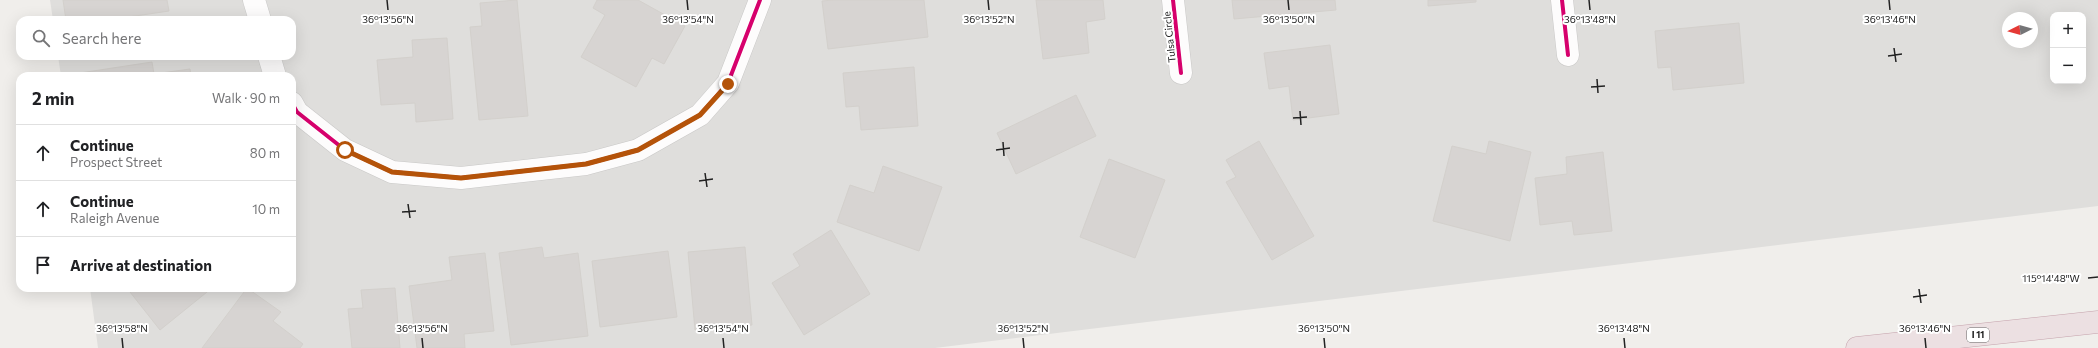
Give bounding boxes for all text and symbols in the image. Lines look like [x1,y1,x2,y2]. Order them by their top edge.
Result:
street label: Tulsa Circle [1160,11,1178,63]
north arrow [2002,12,2038,48]
map controls [2050,12,2086,84]
button: + [2050,12,2086,48]
text: 36°13'56"N [362,13,414,25]
text: 36°13'54"N [662,13,714,25]
text: 36°13'52"N [963,13,1015,25]
text: 36°13'50"N [1263,13,1315,25]
text: 36°13'48"N [1564,13,1616,25]
text: 36°13'46"N [1864,13,1916,25]
search box [16,16,296,60]
icon: search [30,27,52,49]
text: Search here [62,29,141,47]
button: − [2050,48,2086,84]
route end [719,75,737,93]
text: 2 min [32,88,74,109]
text: Walk · 90 m [212,90,280,106]
text: Continue [70,136,134,154]
route start [336,141,354,159]
icon: ahead [32,142,54,164]
text: 80 m [250,145,280,161]
text: Prospect Street [70,154,162,170]
text: Continue [70,192,134,210]
icon: ahead [32,198,54,220]
text: 10 m [252,201,280,217]
text: Raleigh Avenue [70,210,159,226]
icon: arrive [32,254,54,276]
text: Arrive at destination [70,256,212,274]
text: 115°14'48"W [2022,272,2080,284]
text: 36°13'58"N [96,322,148,334]
text: 36°13'56"N [396,322,448,334]
text: 36°13'54"N [697,322,749,334]
text: 36°13'52"N [997,322,1049,334]
text: 36°13'50"N [1298,322,1350,334]
text: 36°13'48"N [1598,322,1650,334]
text: 36°13'46"N [1899,322,1951,334]
road number: I 11 [1967,328,1989,342]

